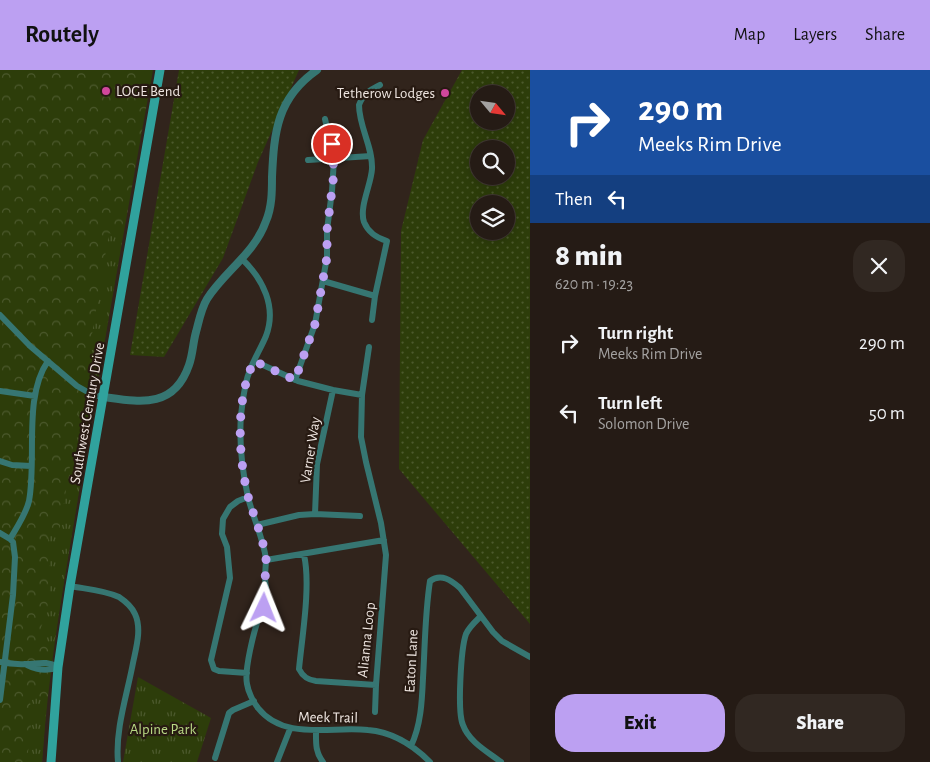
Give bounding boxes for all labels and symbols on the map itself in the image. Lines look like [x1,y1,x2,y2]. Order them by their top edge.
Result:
place label: LOGE Bend [116,84,181,99]
marker: LOGE Bend [100,85,112,97]
north arrow [470,85,515,130]
place label: Tetherow Lodges [337,86,435,101]
marker: Tetherow Lodges [439,87,451,99]
pin [311,123,353,165]
street label: Southwest Century Drive [68,341,107,485]
street label: Varner Way [298,415,323,484]
position arrow [237,581,289,633]
street label: Alianna Loop [355,602,378,679]
street label: Eaton Lane [402,629,421,693]
street label: Meek Trail [298,709,358,726]
park label: Alpine Park [130,722,196,737]

